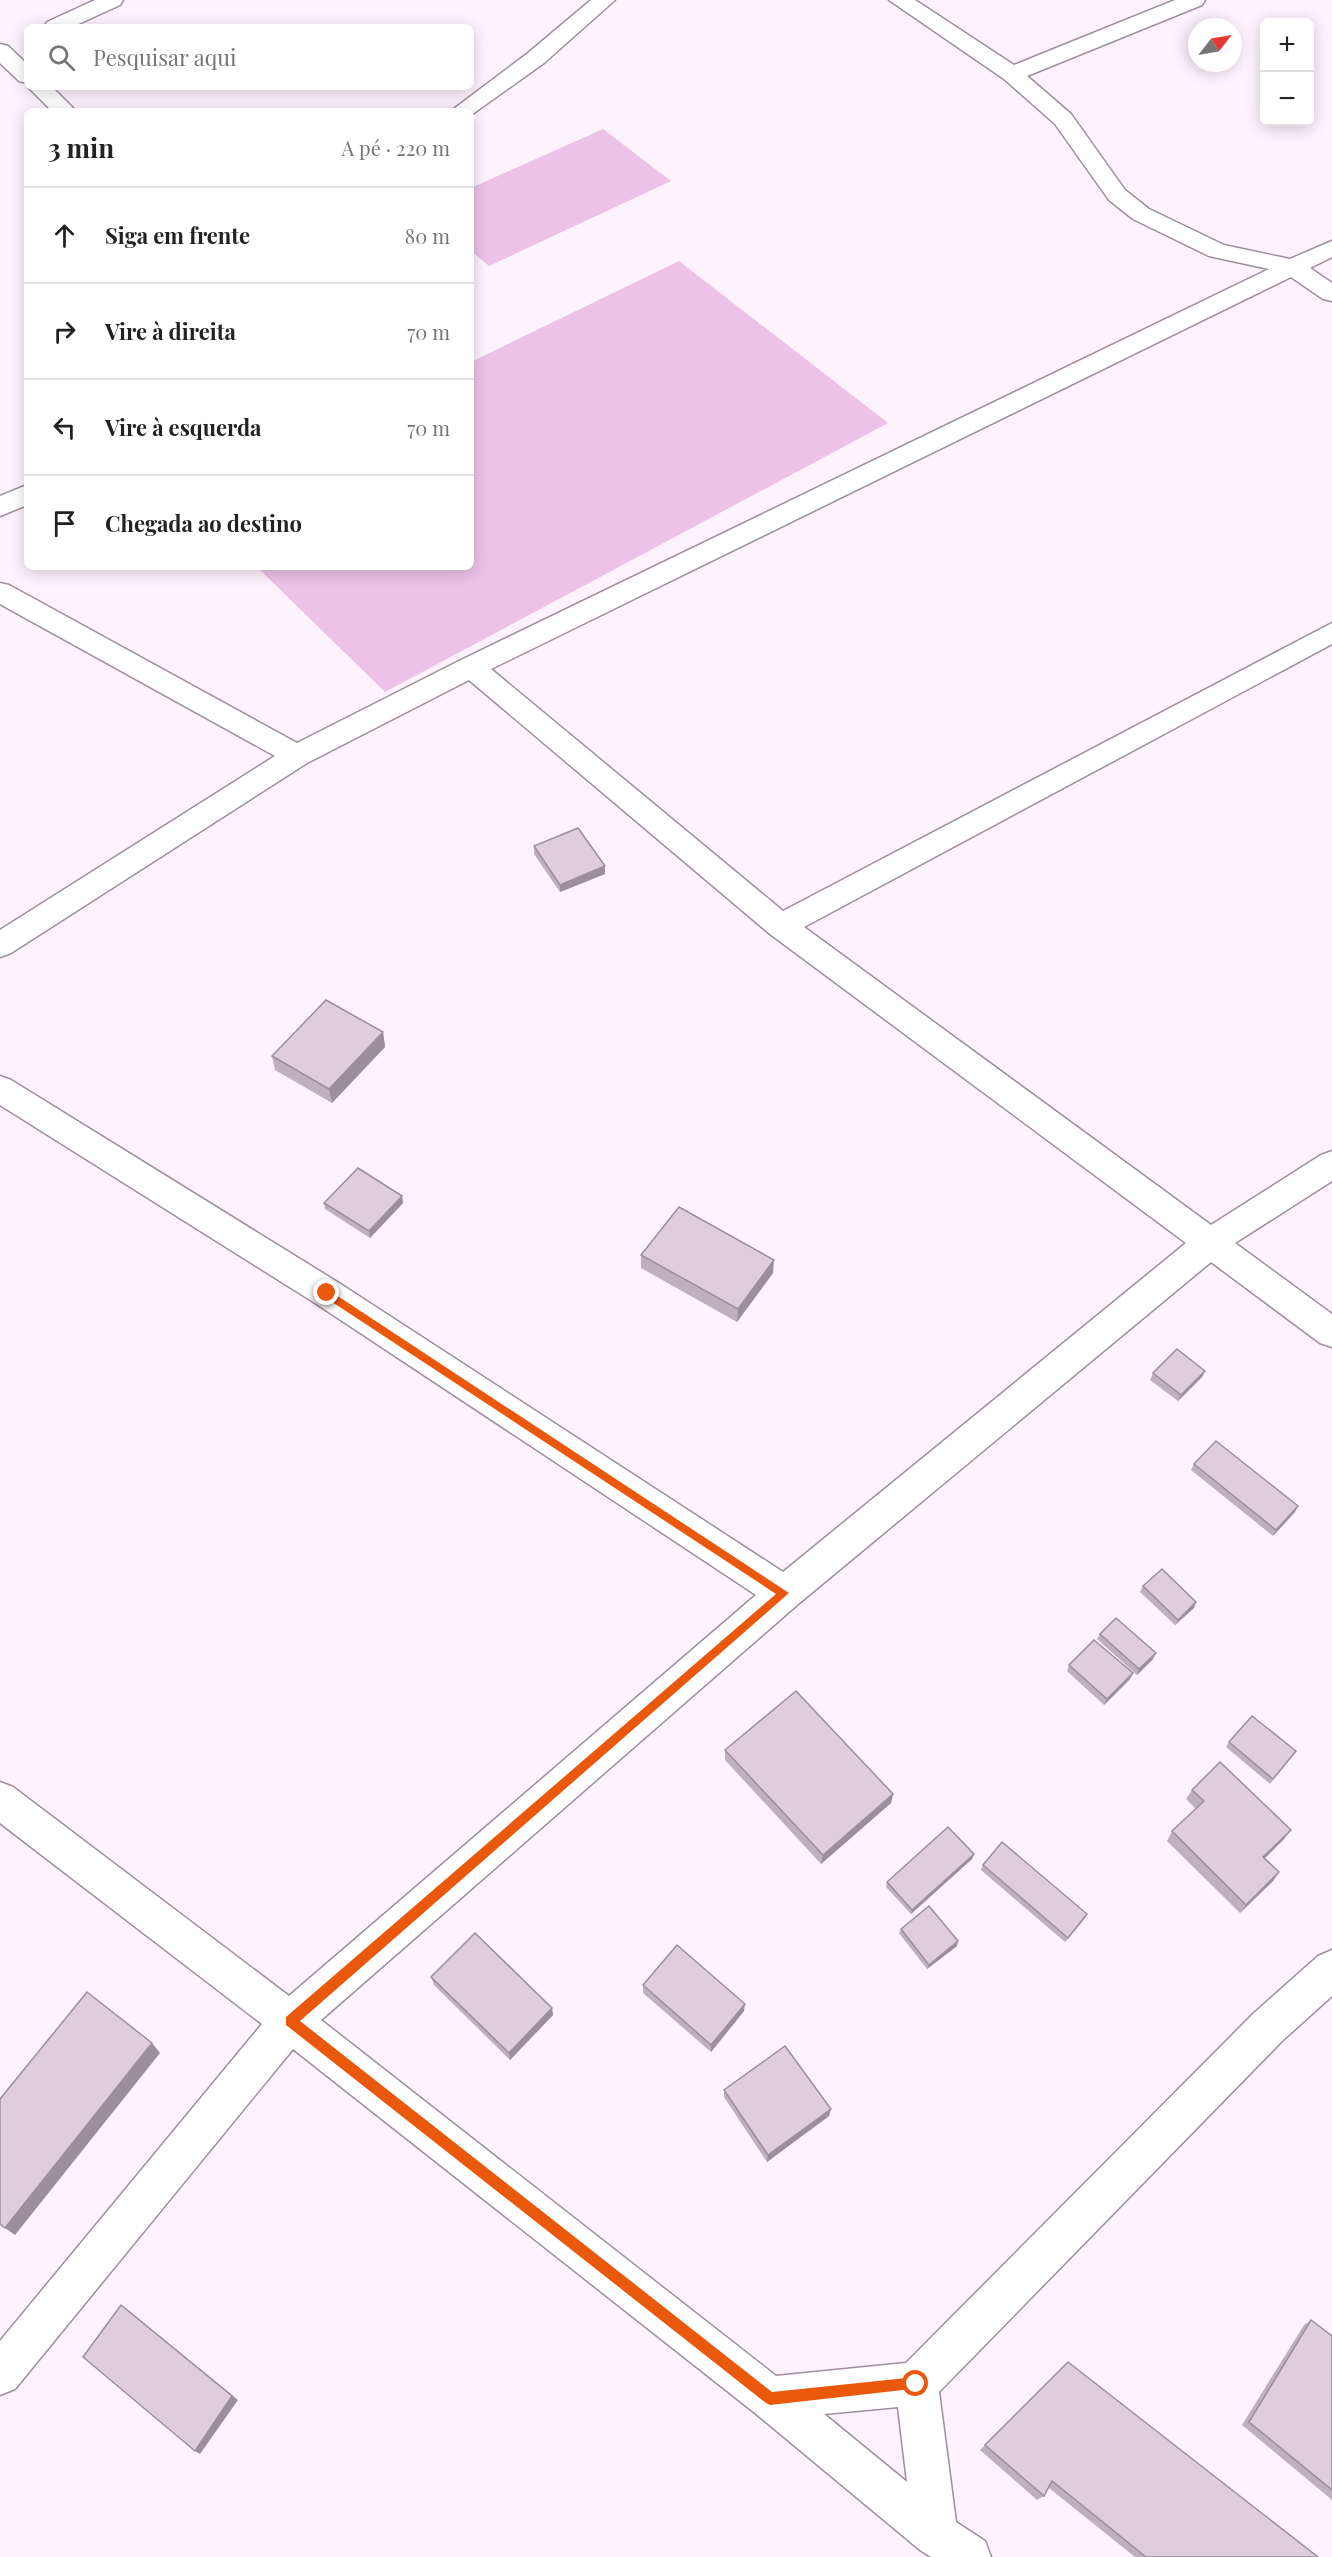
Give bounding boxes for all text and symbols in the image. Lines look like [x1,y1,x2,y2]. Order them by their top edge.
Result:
north arrow [1188,18,1242,72]
map controls [1260,18,1314,126]
button: + [1260,18,1314,72]
search box [24,24,474,90]
icon: search [45,41,78,74]
text: Pesquisar aqui [93,42,236,72]
button: − [1260,72,1314,126]
text: 3 min [48,130,114,165]
text: A pé · 220 m [342,134,450,161]
icon: ahead [48,219,81,252]
text: Siga em frente [105,220,250,250]
text: 80 m [405,222,450,249]
icon: right [48,315,81,348]
text: Vire à direita [105,316,236,346]
text: 70 m [407,318,450,345]
icon: left [48,411,81,444]
text: Vire à esquerda [105,412,262,442]
text: 70 m [407,414,450,441]
icon: arrive [48,507,81,540]
text: Chegada ao destino [105,508,302,538]
route end [313,1279,339,1305]
route start [902,2370,928,2396]

